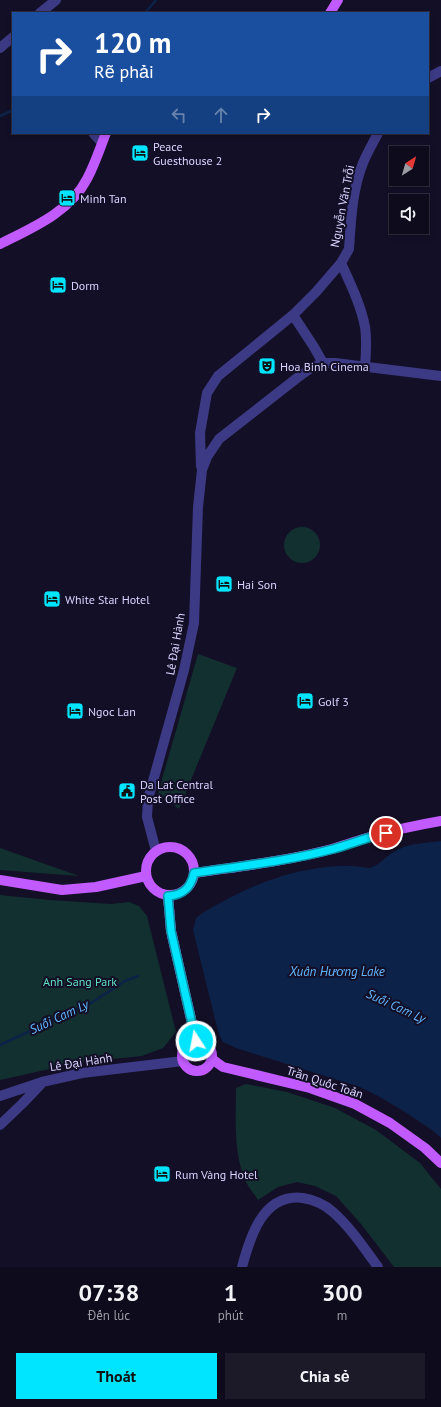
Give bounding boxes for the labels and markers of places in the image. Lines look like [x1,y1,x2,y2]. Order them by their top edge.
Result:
place label: Peace Guesthouse 2 [153,139,222,168]
hotel icon: Peace Guesthouse 2 [130,143,150,163]
hotel icon: Minh Tan [57,188,77,208]
place label: Minh Tan [80,191,127,206]
hotel icon: Dorm [48,275,68,295]
place label: Dorm [71,278,99,293]
theatre icon: Hoa Binh Cinema [257,356,277,376]
place label: Hoa Binh Cinema [280,359,369,374]
hotel icon: Hai Son [214,574,234,594]
place label: Hai Son [237,577,277,592]
hotel icon: White Star Hotel [42,589,62,609]
place label: White Star Hotel [65,592,150,607]
hotel icon: Golf 3 [295,691,315,711]
place label: Golf 3 [318,694,349,709]
hotel icon: Ngoc Lan [65,701,85,721]
place label: Ngoc Lan [88,704,136,719]
place label: Da Lat Central Post Office [140,777,213,806]
public building icon: Da Lat Central Post Office [117,781,137,801]
pin [369,816,403,850]
hotel icon: Rum Vàng Hotel [152,1164,172,1184]
place label: Rum Vàng Hotel [175,1167,258,1182]

